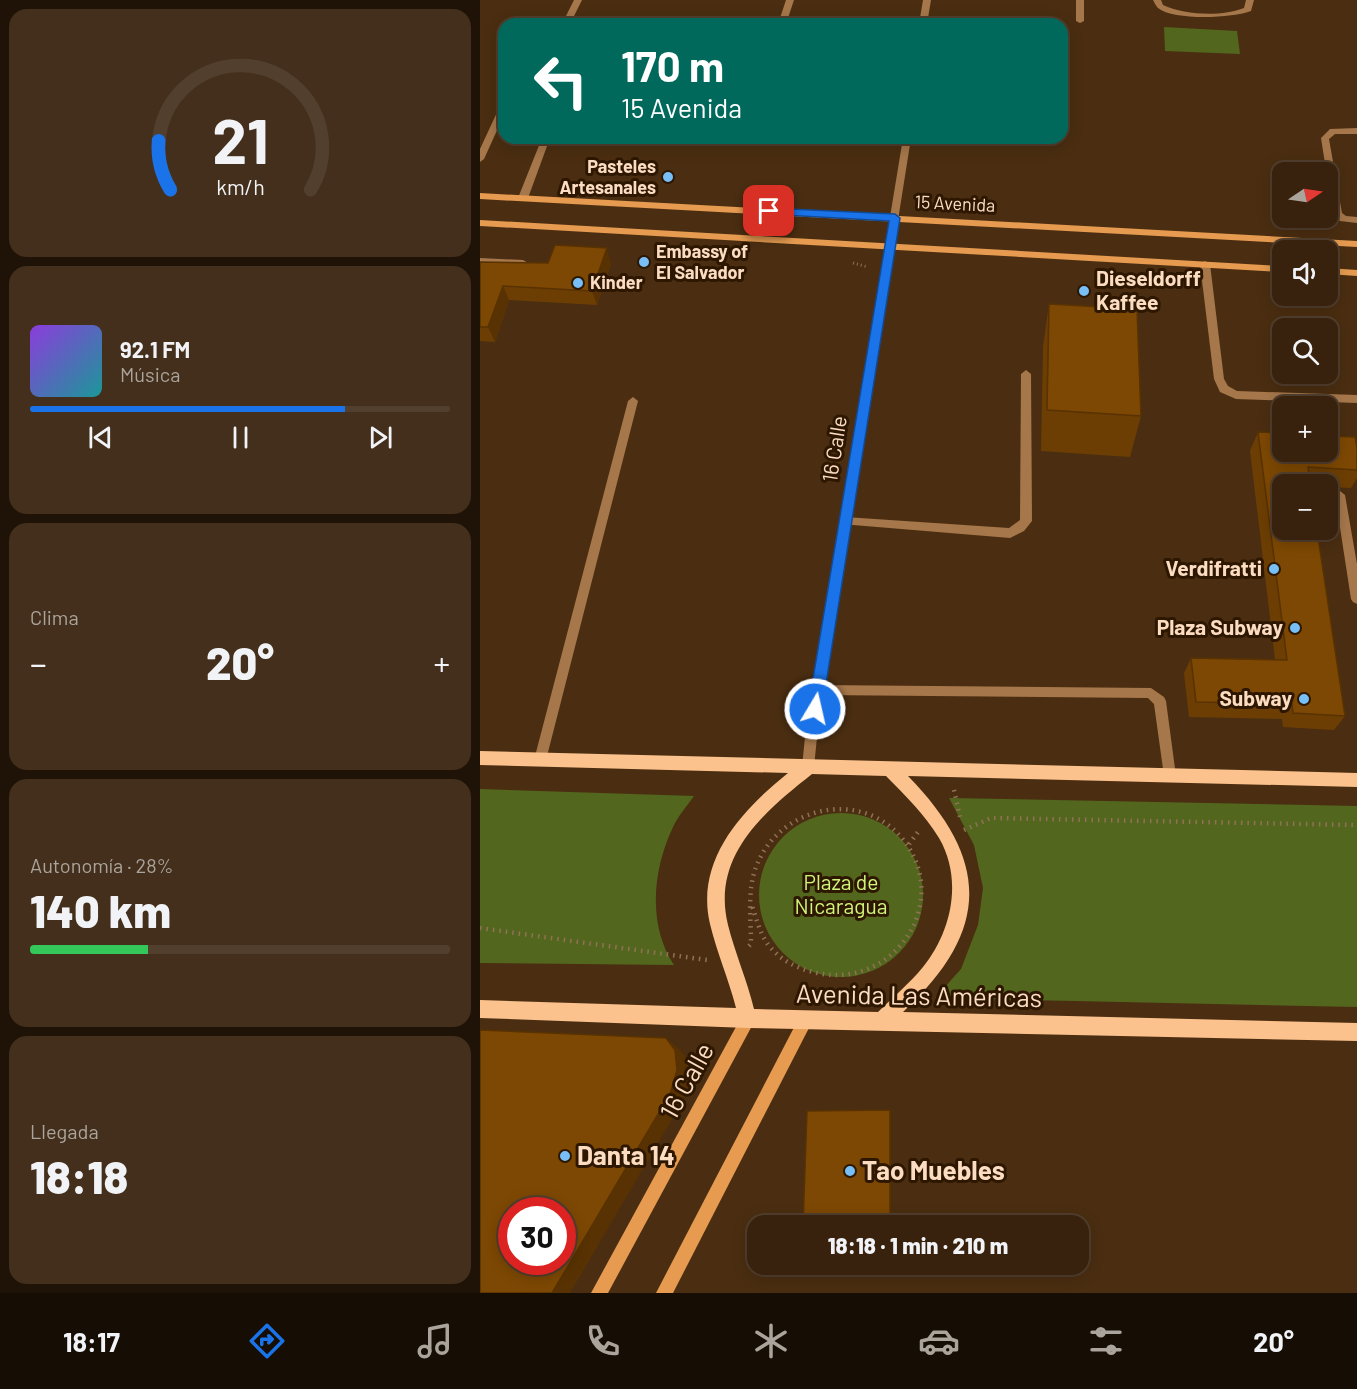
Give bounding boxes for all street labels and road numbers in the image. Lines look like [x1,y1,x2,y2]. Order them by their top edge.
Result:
street label: 15 Avenida [914,190,996,216]
street label: 16 Calle [816,414,851,484]
street label: Avenida Las Américas [796,977,1042,1012]
street label: 16 Calle [652,1037,719,1124]

